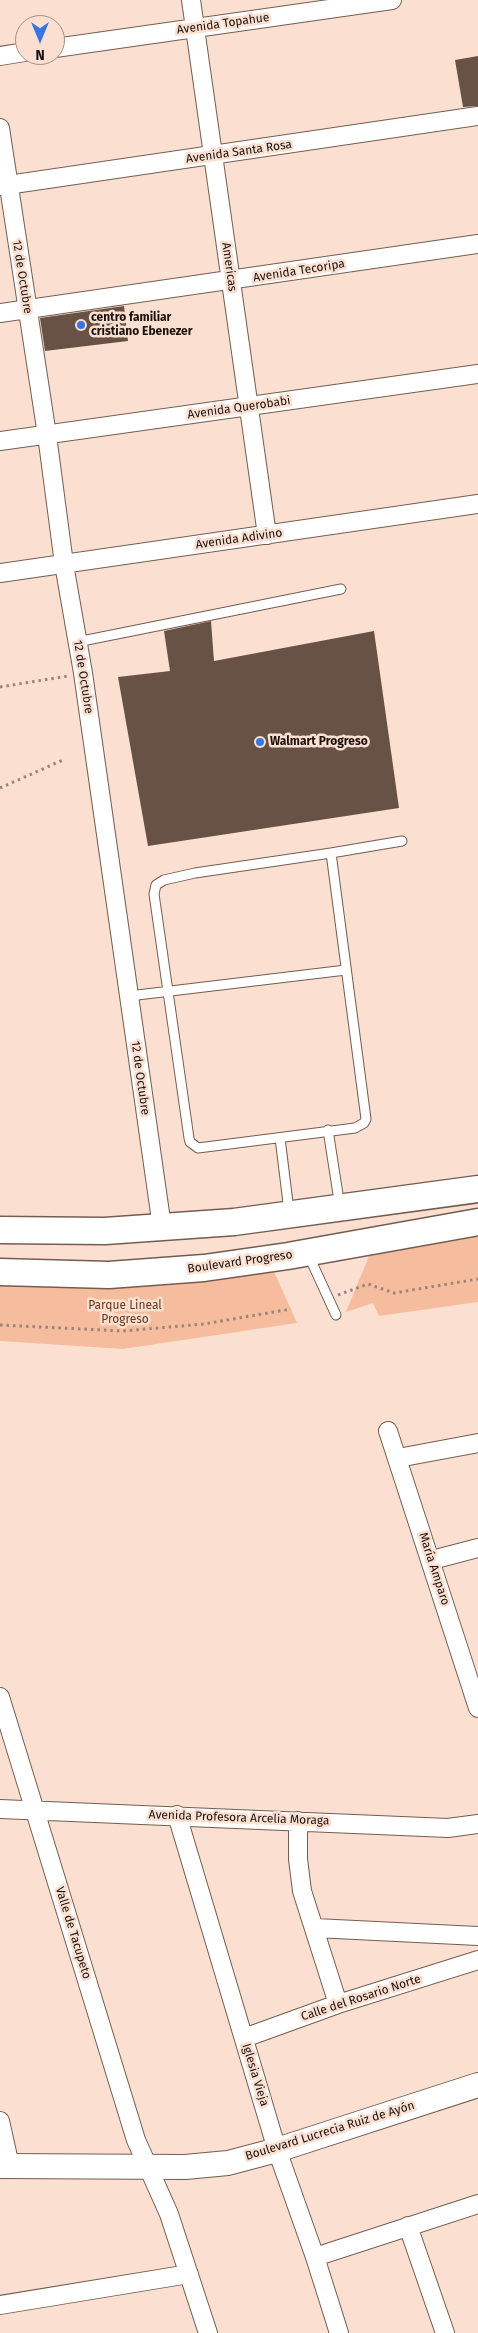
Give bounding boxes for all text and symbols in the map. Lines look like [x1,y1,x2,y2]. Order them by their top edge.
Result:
street label: Avenida Topahue [176,10,270,38]
north arrow [15,15,65,65]
text: N [35,46,45,63]
street label: Avenida Santa Rosa [185,137,293,167]
street label: 12 de Octubre [9,239,35,315]
street label: Americas [218,242,240,292]
street label: Avenida Tecoripa [252,257,346,285]
place label: centro familiar cristiano Ebenezer [91,311,192,339]
marker: centro familiar cristiano Ebenezer [75,319,87,331]
street label: Avenida Querobabi [187,394,291,422]
street label: Avenida Adivino [195,526,283,552]
street label: 12 de Octubre [70,639,96,715]
place label: Walmart Progreso [270,735,368,749]
marker: Walmart Progreso [254,736,266,748]
street label: 12 de Octubre [128,1040,152,1116]
street label: Boulevard Progreso [187,1248,293,1276]
park label: Parque Lineal Progreso [88,1299,162,1327]
street label: María Amparo [415,1531,453,1607]
street label: Avenida Profesora Arcelia Moraga [148,1808,330,1828]
street label: Valle de Tacupeto [52,1885,94,1981]
street label: Calle del Rosario Norte [299,1972,423,2024]
street label: Iglesia Vieja [239,2042,271,2108]
street label: Boulevard Lucrecia Ruiz de Ayón [244,2098,416,2164]

